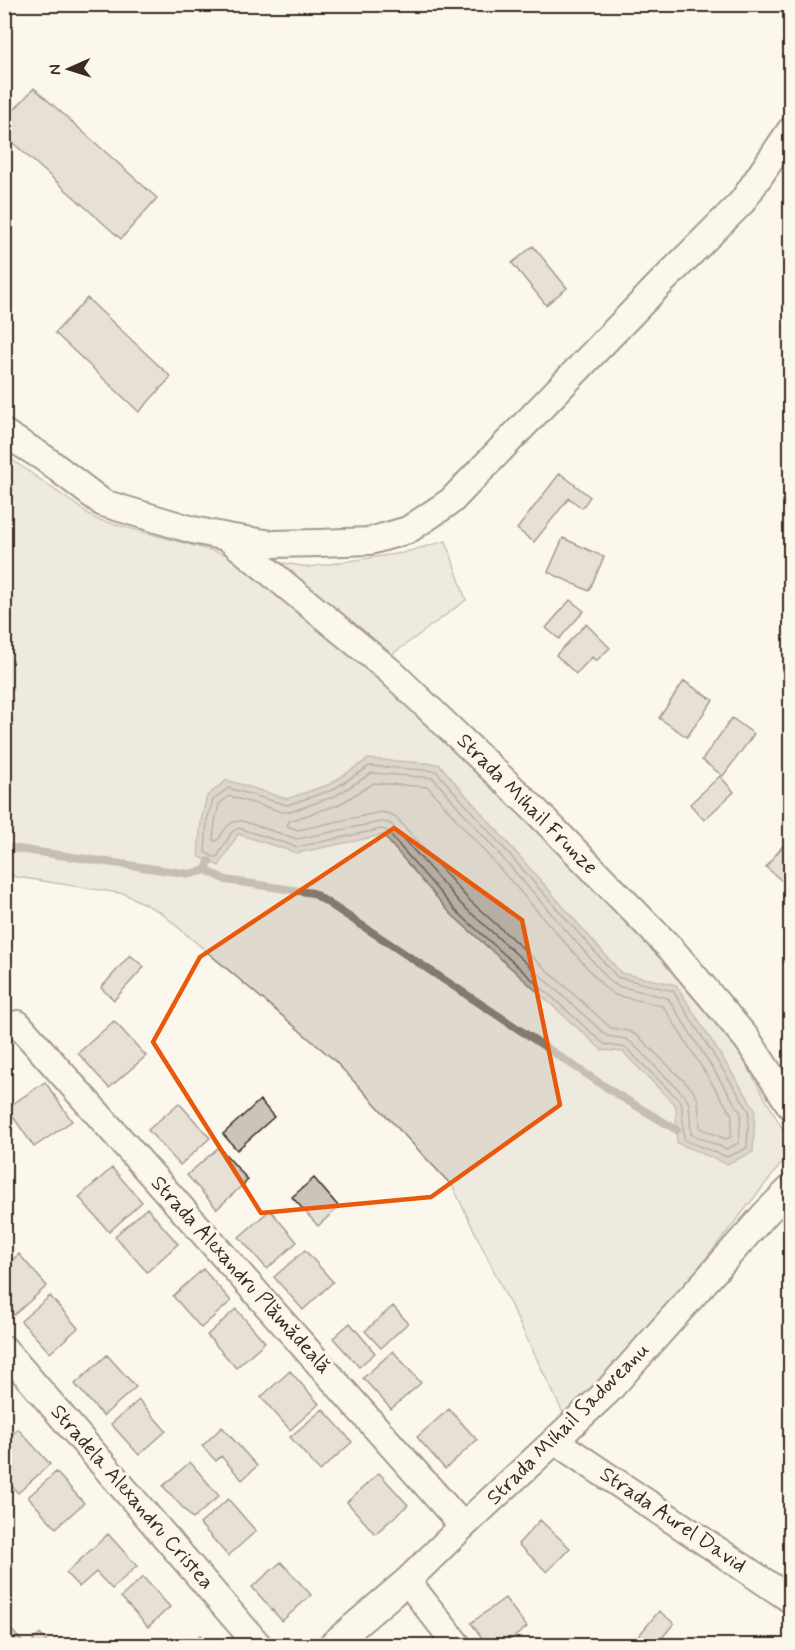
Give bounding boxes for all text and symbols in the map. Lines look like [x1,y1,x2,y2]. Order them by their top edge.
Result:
north arrow [39,39,99,99]
text: N [45,64,66,76]
street label: Strada Mihail Frunze [450,727,604,881]
street label: Strada Alexandru Plămădeală [144,1170,338,1380]
street label: Strada Mihail Sadoveanu [481,1337,655,1511]
street label: Stradela Alexandru Cristea [44,1399,220,1595]
street label: Strada Aurel David [594,1461,752,1579]

